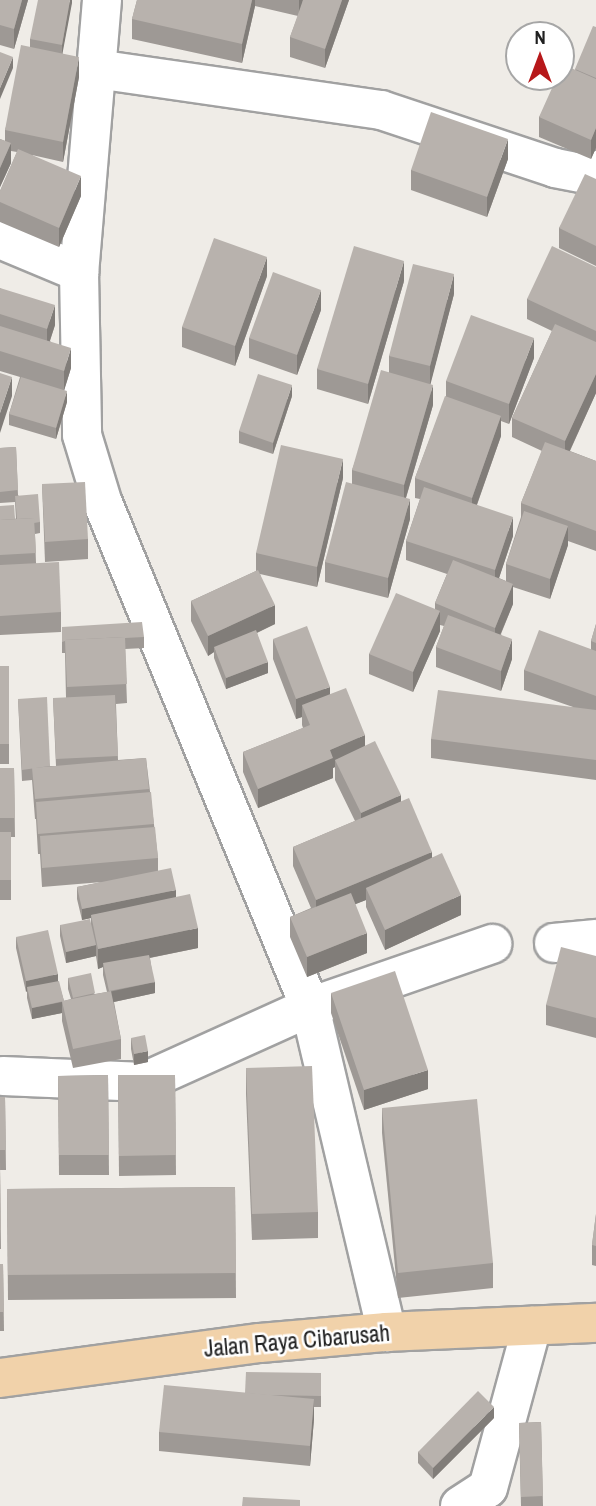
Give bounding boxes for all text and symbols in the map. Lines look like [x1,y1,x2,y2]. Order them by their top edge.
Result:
north arrow [505,21,575,91]
text: N [534,24,546,50]
street label: Jalan Raya Cibarusah [203,1319,391,1363]

